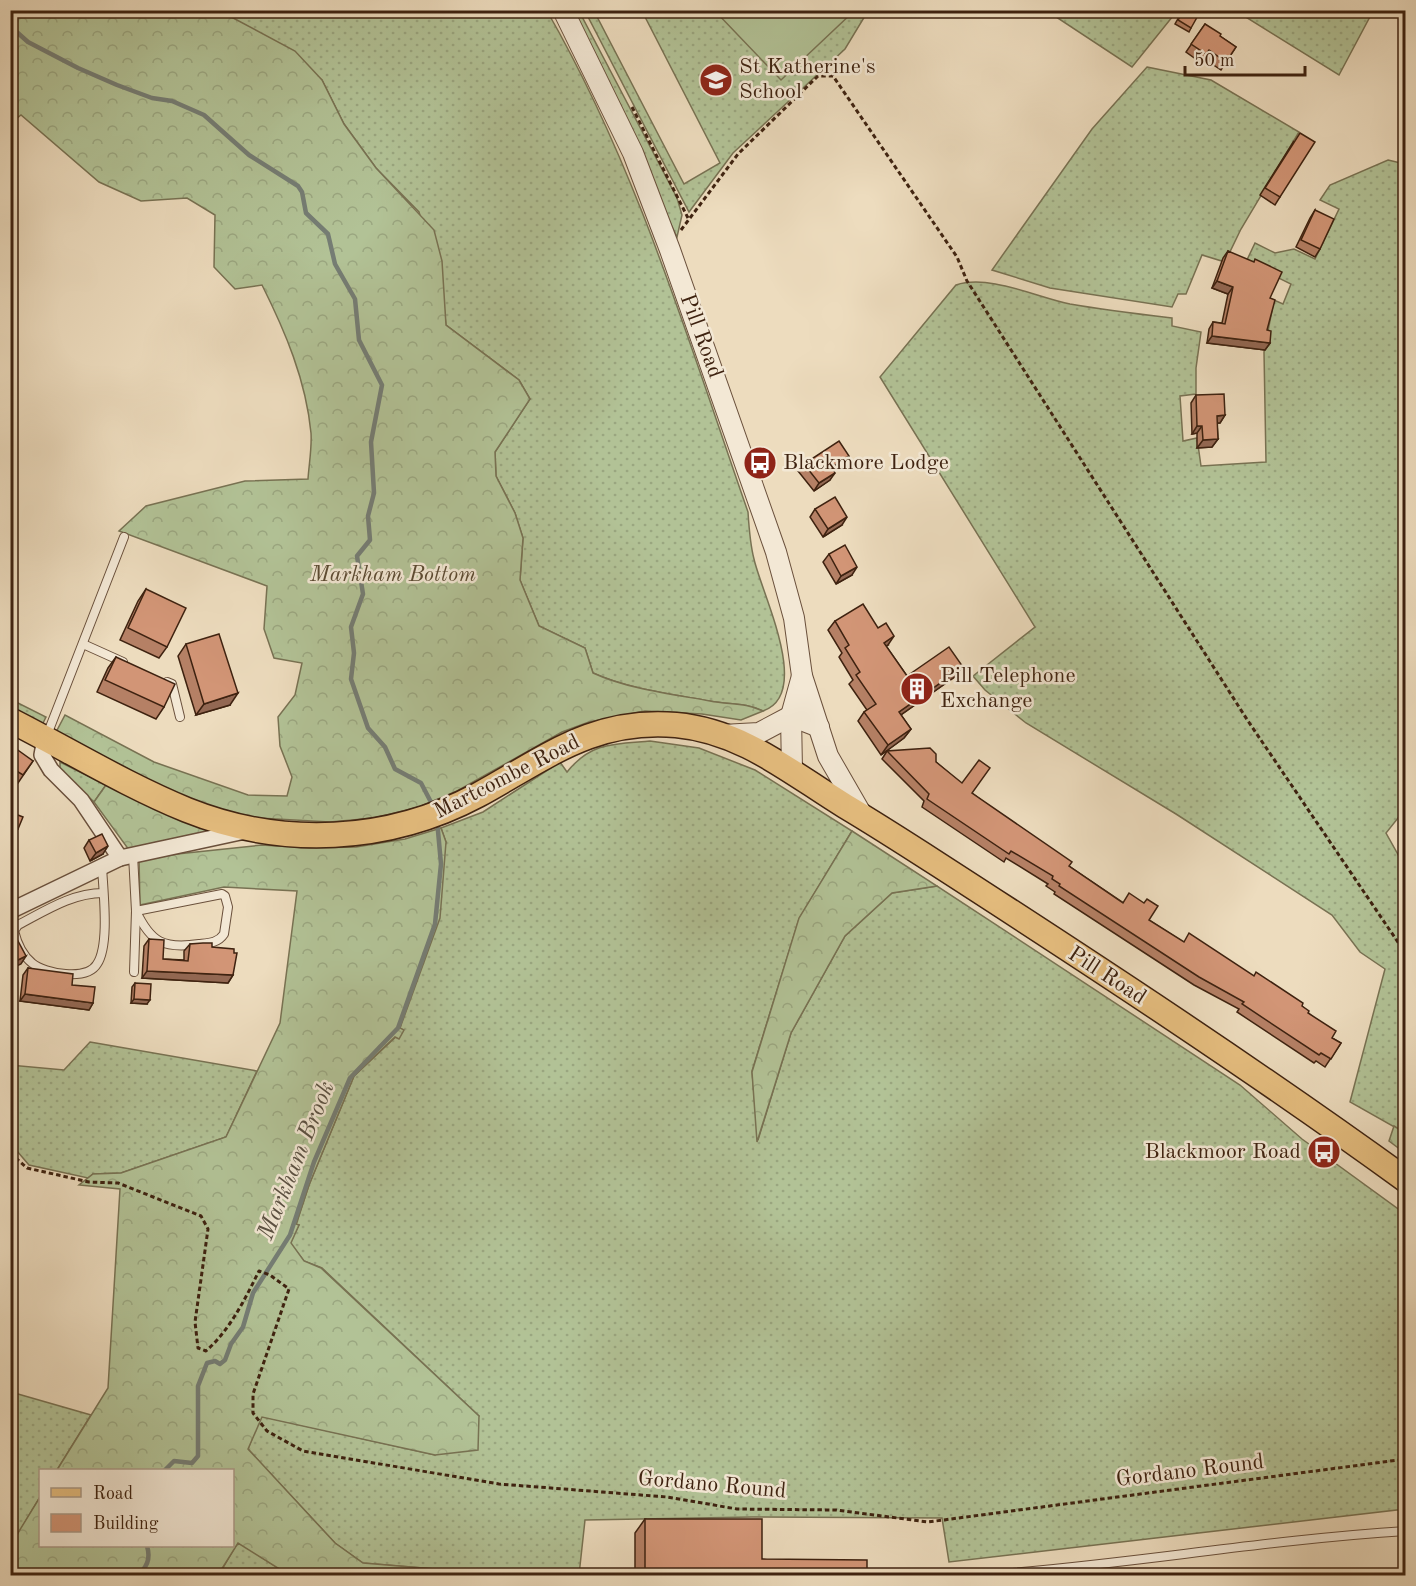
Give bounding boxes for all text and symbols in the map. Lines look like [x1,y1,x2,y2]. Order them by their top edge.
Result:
scale bar [1185,39,1305,77]
text: 50 m [1194,52,1234,70]
place label: St Katherine's School [739,56,876,103]
school or university icon: St Katherine's School [698,62,734,98]
street label: Pill Road [676,291,726,381]
bus stop icon: Blackmore Lodge [742,445,778,481]
place label: Blackmore Lodge [783,452,949,474]
park label: Markham Bottom [309,564,476,586]
place label: Pill Telephone Exchange [940,665,1076,712]
building icon: Pill Telephone Exchange [899,671,935,707]
street label: Martcombe Road [430,731,584,823]
street label: Pill Road [1064,943,1150,1009]
water label: Markham Brook [254,1078,340,1245]
bus stop icon: Blackmoor Road [1306,1134,1342,1170]
place label: Blackmoor Road [1144,1141,1301,1163]
street label: Gordano Round [1115,1451,1265,1491]
street label: Gordano Round [637,1468,787,1502]
legend [39,1469,234,1547]
text: Road [93,1485,133,1503]
text: Building [93,1515,159,1533]

